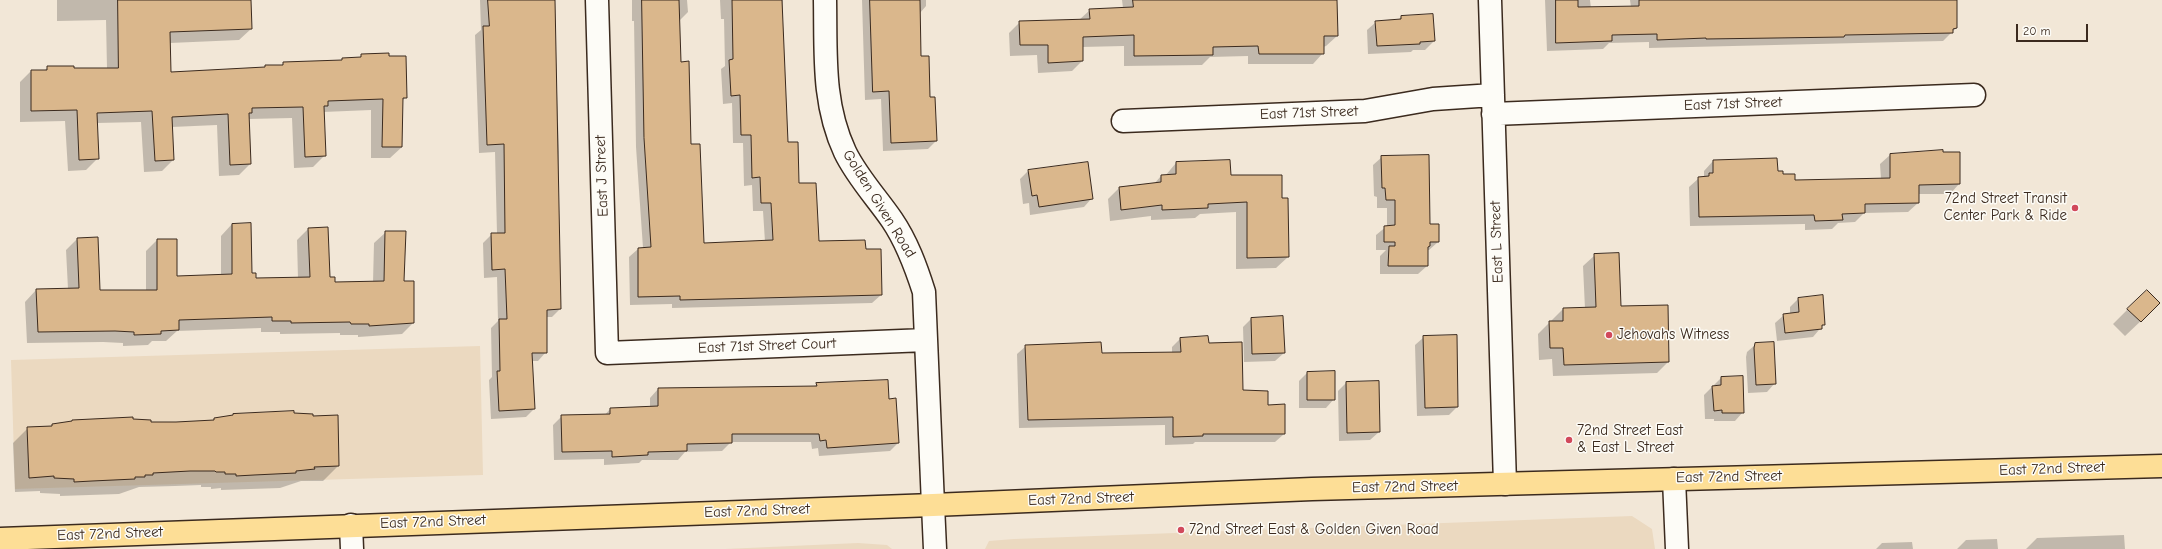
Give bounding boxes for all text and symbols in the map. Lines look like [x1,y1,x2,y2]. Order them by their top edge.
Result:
scale bar [2018,16,2090,42]
text: 20 m [2023,24,2051,38]
street label: East 71st Street [1683,93,1783,115]
street label: East 71st Street [1259,102,1359,124]
street label: East J Street [592,135,612,217]
street label: Golden Given Road [838,147,920,261]
place label: 72nd Street Transit Center Park & Ride [1943,190,2067,225]
street label: East L Street [1487,201,1507,283]
marker: 72nd Street Transit Center Park & Ride [2070,203,2080,213]
place label: Jehovahs Witness [1617,326,1729,344]
marker: Jehovahs Witness [1604,330,1614,340]
street label: East 71st Street Court [697,335,837,357]
place label: 72nd Street East & East L Street [1577,422,1683,457]
marker: 72nd Street East & East L Street [1564,435,1574,445]
street label: East 72nd Street [1999,458,2105,480]
street label: East 72nd Street [1676,467,1782,487]
street label: East 72nd Street [1352,477,1458,497]
street label: East 72nd Street [1028,488,1134,510]
street label: East 72nd Street [704,500,810,522]
street label: East 72nd Street [380,511,486,533]
place label: 72nd Street East & Golden Given Road [1189,521,1439,539]
street label: East 72nd Street [57,523,163,545]
marker: 72nd Street East & Golden Given Road [1176,525,1186,535]

